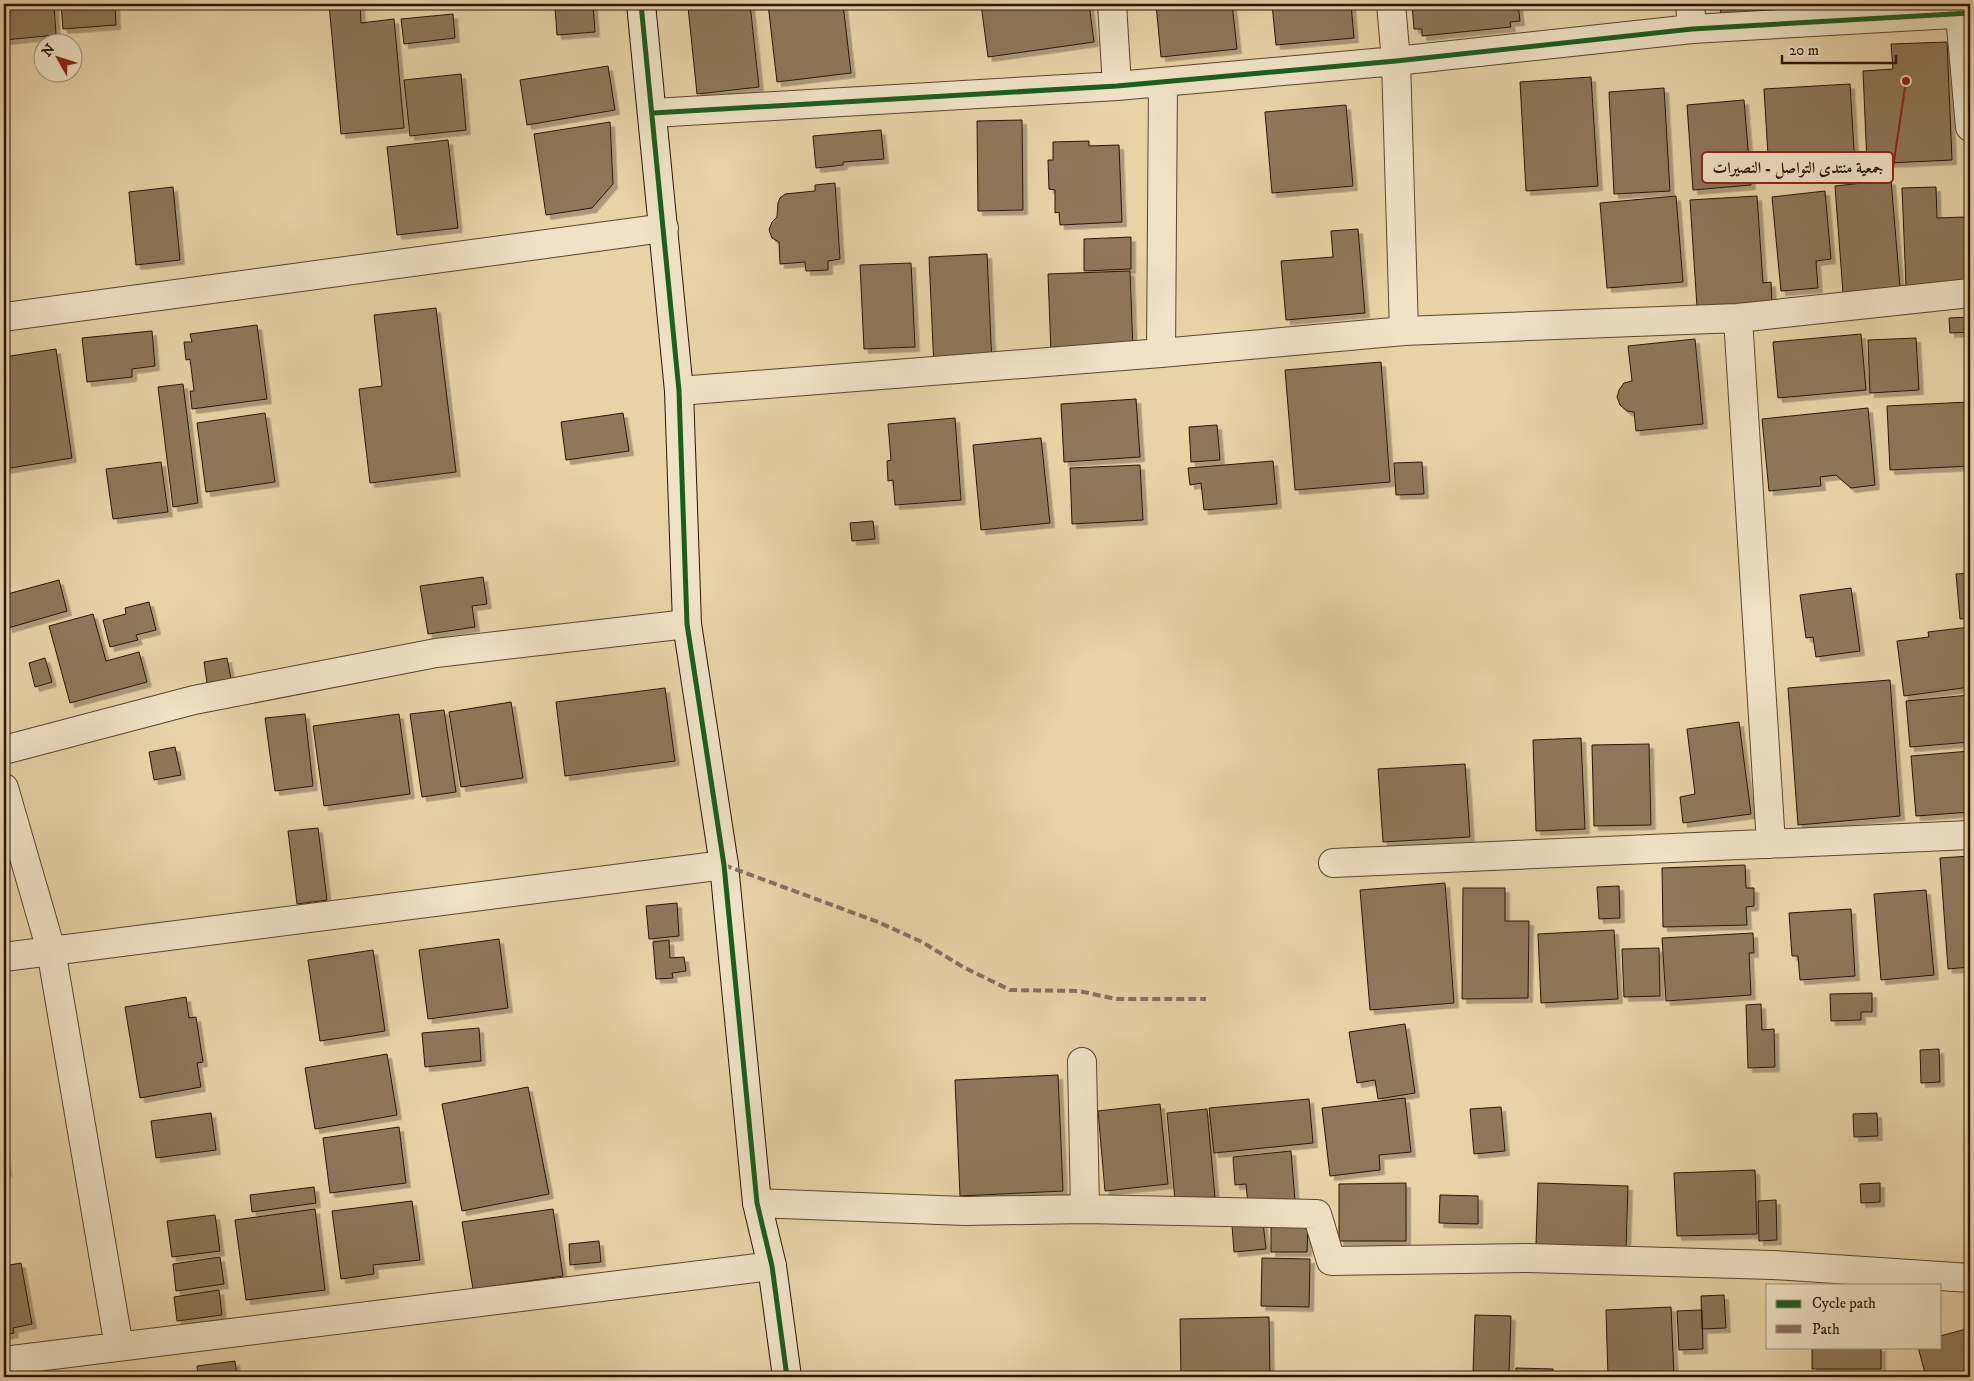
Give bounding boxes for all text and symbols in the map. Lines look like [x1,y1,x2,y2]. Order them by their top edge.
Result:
north arrow [32,32,82,82]
scale bar [1782,32,1895,64]
text: N [38,40,60,61]
text: 20 m [1789,41,1819,60]
callout: جمعية منتدى التواصل - النصيرات [1702,152,1893,183]
text: جمعية منتدى التواصل - النصيرات [1713,158,1883,179]
legend [1766,1284,1942,1348]
text: Cycle path [1812,1294,1876,1313]
text: Path [1812,1320,1840,1339]

